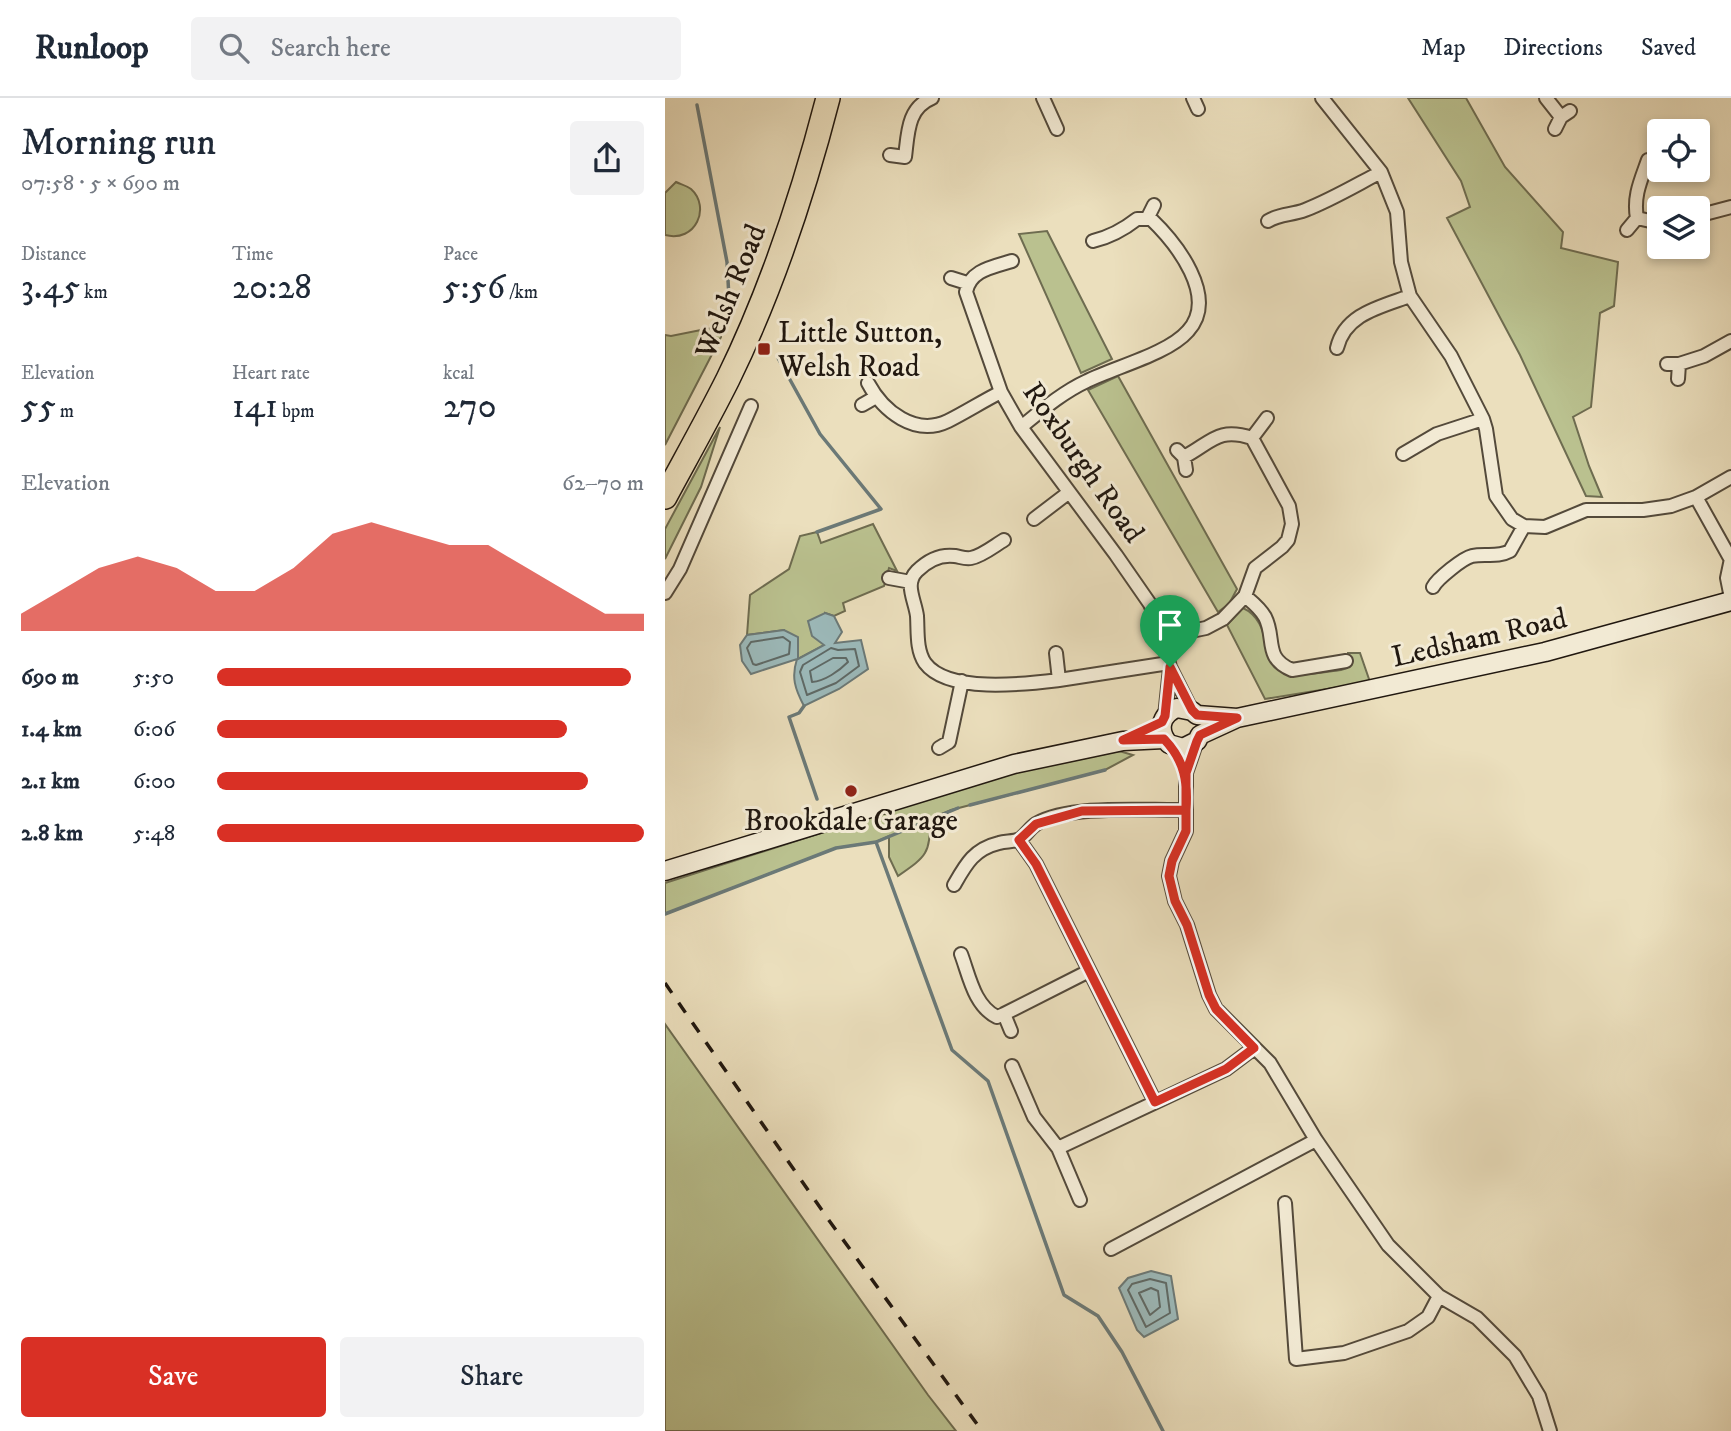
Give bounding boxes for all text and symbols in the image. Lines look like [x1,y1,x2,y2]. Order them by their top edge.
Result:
search box [191,17,681,80]
text: Runloop [35,28,149,69]
icon: search [215,29,253,67]
text: Search here [271,32,391,65]
text: Map [1421,33,1466,63]
text: Directions [1504,33,1603,63]
text: Saved [1641,33,1696,63]
text: Morning run [21,119,216,167]
map controls [1647,119,1710,259]
button: locate [1647,119,1710,182]
button: share [570,121,644,195]
text: 07:58 · 5 × 690 m [21,169,180,198]
button: layers [1647,196,1710,259]
street label: Welsh Road [687,219,775,365]
text: Distance [21,243,86,266]
text: Time [232,243,273,266]
text: Pace [443,243,478,266]
text: 3.45 [21,266,80,310]
text: 20:28 [232,266,312,310]
text: 5:56 [443,266,505,310]
text: km [80,281,108,304]
text: /km [505,281,538,304]
place label: Little Sutton, Welsh Road [777,315,942,386]
marker: Little Sutton, Welsh Road [756,341,772,357]
text: Elevation [21,362,95,385]
text: Heart rate [232,362,310,385]
text: kcal [443,362,474,385]
street label: Roxburgh Road [1014,375,1152,550]
text: 55 [21,385,56,429]
text: 141 [232,385,278,429]
text: 270 [443,385,497,429]
text: m [56,400,74,423]
text: bpm [278,400,315,423]
text: Elevation [21,469,110,498]
text: 62–70 m [562,469,644,498]
pin [1140,595,1200,667]
street label: Ledsham Road [1388,600,1571,677]
icon: arrive [1151,606,1189,644]
text: 690 m [21,663,79,692]
text: 5:50 [133,663,174,692]
text: 1.4 km [21,715,82,744]
text: 6:06 [133,715,175,744]
text: 2.1 km [21,767,80,796]
text: 6:00 [133,767,176,796]
marker: Brookdale Garage [843,783,859,799]
place label: Brookdale Garage [744,803,958,840]
text: 2.8 km [21,819,83,848]
text: 5:48 [133,819,175,848]
button: Save [21,1337,326,1417]
button: Share [340,1337,644,1417]

